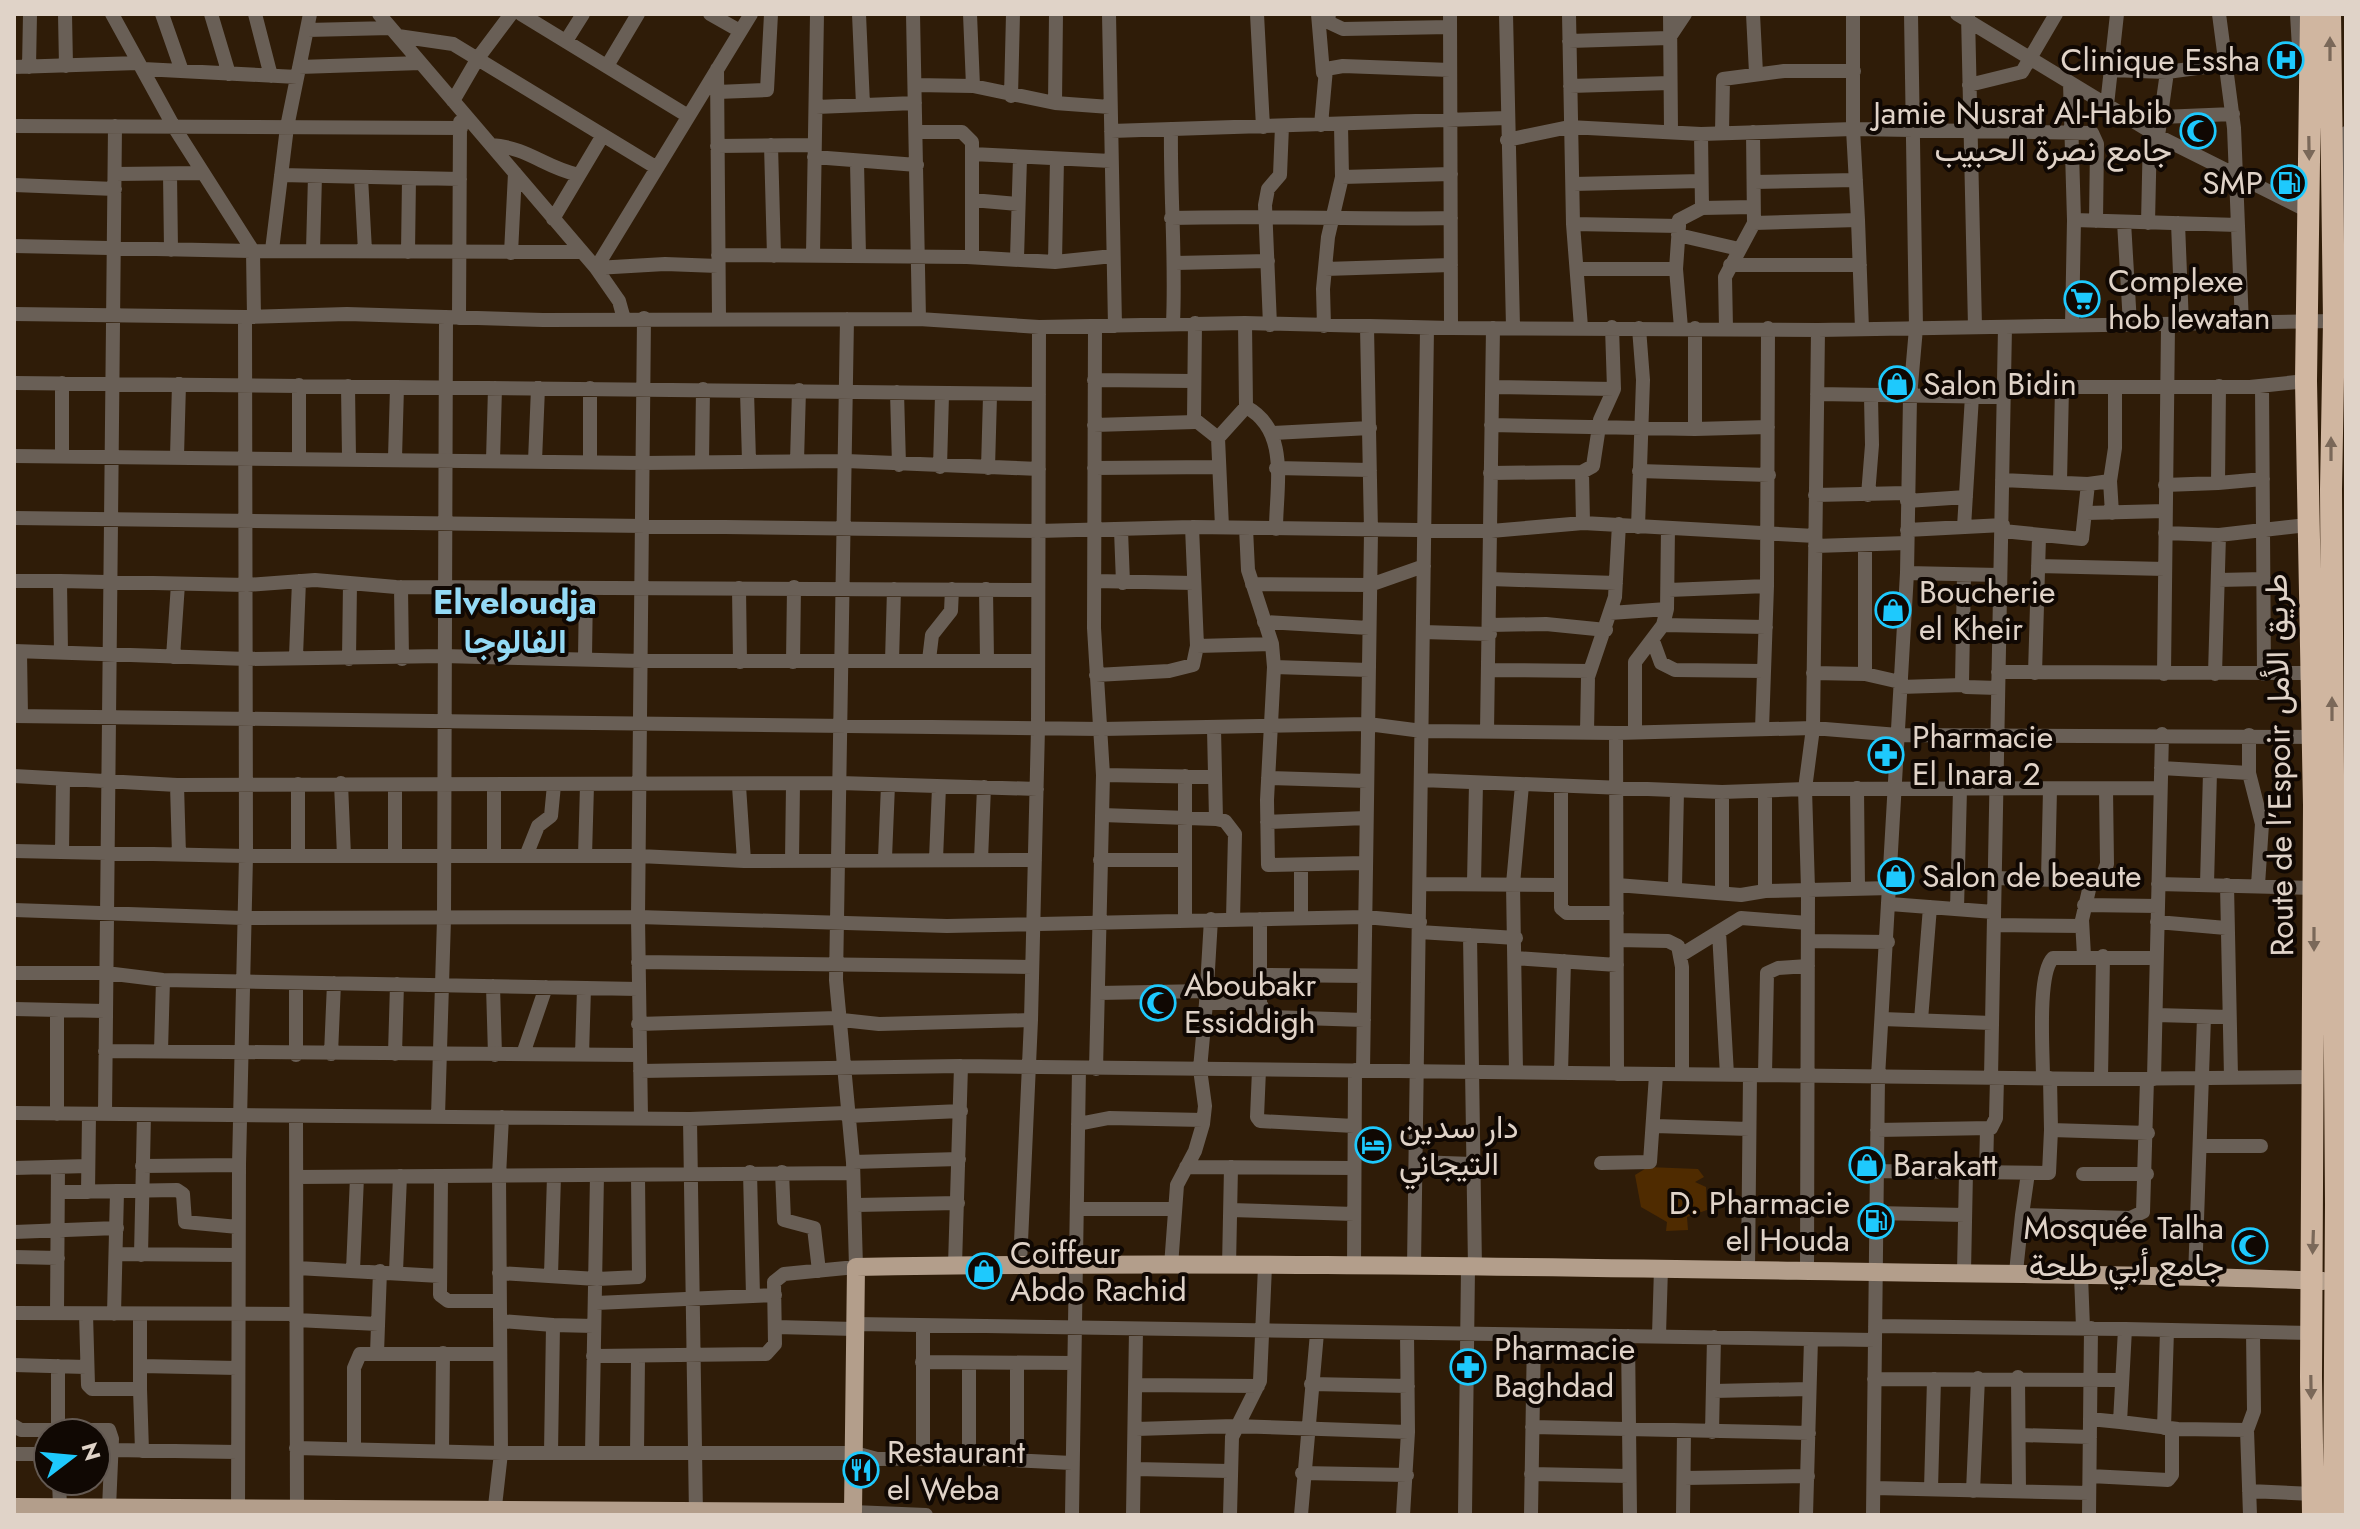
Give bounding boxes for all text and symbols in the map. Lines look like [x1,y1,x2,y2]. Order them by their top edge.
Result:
one-way arrow [2324,36,2336,61]
place label: Clinique Essha [2061,37,2260,83]
hospital icon: Clinique Essha [2267,41,2305,79]
place label: Jamie Nusrat Al-Habib جامع نصرة الحبيب [1869,90,2172,173]
mosque icon: Jamie Nusrat Al-Habib جامع نصرة الحبيب [2179,112,2217,150]
one-way arrow [2303,136,2315,161]
place label: SMP [2202,160,2263,206]
fuel station icon: SMP [2270,164,2308,202]
place label: Complexe hob lewatan [2108,258,2271,341]
supermarket icon: Complexe hob lewatan [2063,280,2101,318]
place label: Salon Bidin [1923,361,2077,407]
shop icon: Salon Bidin [1878,365,1916,403]
one-way arrow [2325,436,2337,461]
place label: Boucherie el Kheir [1919,569,2055,652]
street label: Route de l’Espoir طريق الأمل [2253,573,2305,957]
district label: Elveloudja الفالوجا [433,578,597,666]
shop icon: Boucherie el Kheir [1874,591,1912,629]
one-way arrow [2326,696,2338,721]
place label: Pharmacie El Inara 2 [1912,714,2053,797]
pharmacy icon: Pharmacie El Inara 2 [1867,736,1905,774]
place label: Salon de beaute [1922,853,2142,899]
shop icon: Salon de beaute [1877,857,1915,895]
one-way arrow [2308,927,2320,952]
place label: Aboubakr Essiddigh [1184,962,1316,1045]
mosque icon: Aboubakr Essiddigh [1139,984,1177,1022]
place label: دار سدين التيجاني [1399,1104,1519,1190]
hotel icon: دار سدين التيجاني [1354,1126,1392,1164]
place label: Barakatt [1893,1142,1998,1188]
shop icon: Barakatt [1848,1146,1886,1184]
place label: D. Pharmacie el Houda [1669,1180,1850,1263]
fuel station icon: D. Pharmacie el Houda [1857,1202,1895,1240]
place label: Mosquée Talha جامع أبي طلحة [2023,1205,2224,1291]
mosque icon: Mosquée Talha جامع أبي طلحة [2231,1227,2269,1265]
place label: Coiffeur Abdo Rachid [1010,1230,1187,1313]
one-way arrow [2307,1230,2319,1255]
shop icon: Coiffeur Abdo Rachid [965,1252,1003,1290]
place label: Pharmacie Baghdad [1494,1326,1635,1409]
pharmacy icon: Pharmacie Baghdad [1449,1348,1487,1386]
one-way arrow [2305,1375,2317,1400]
north arrow [32,1417,112,1497]
place label: Restaurant el Weba [887,1429,1025,1512]
text: N [73,1439,109,1464]
restaurant icon: Restaurant el Weba [842,1451,880,1489]

